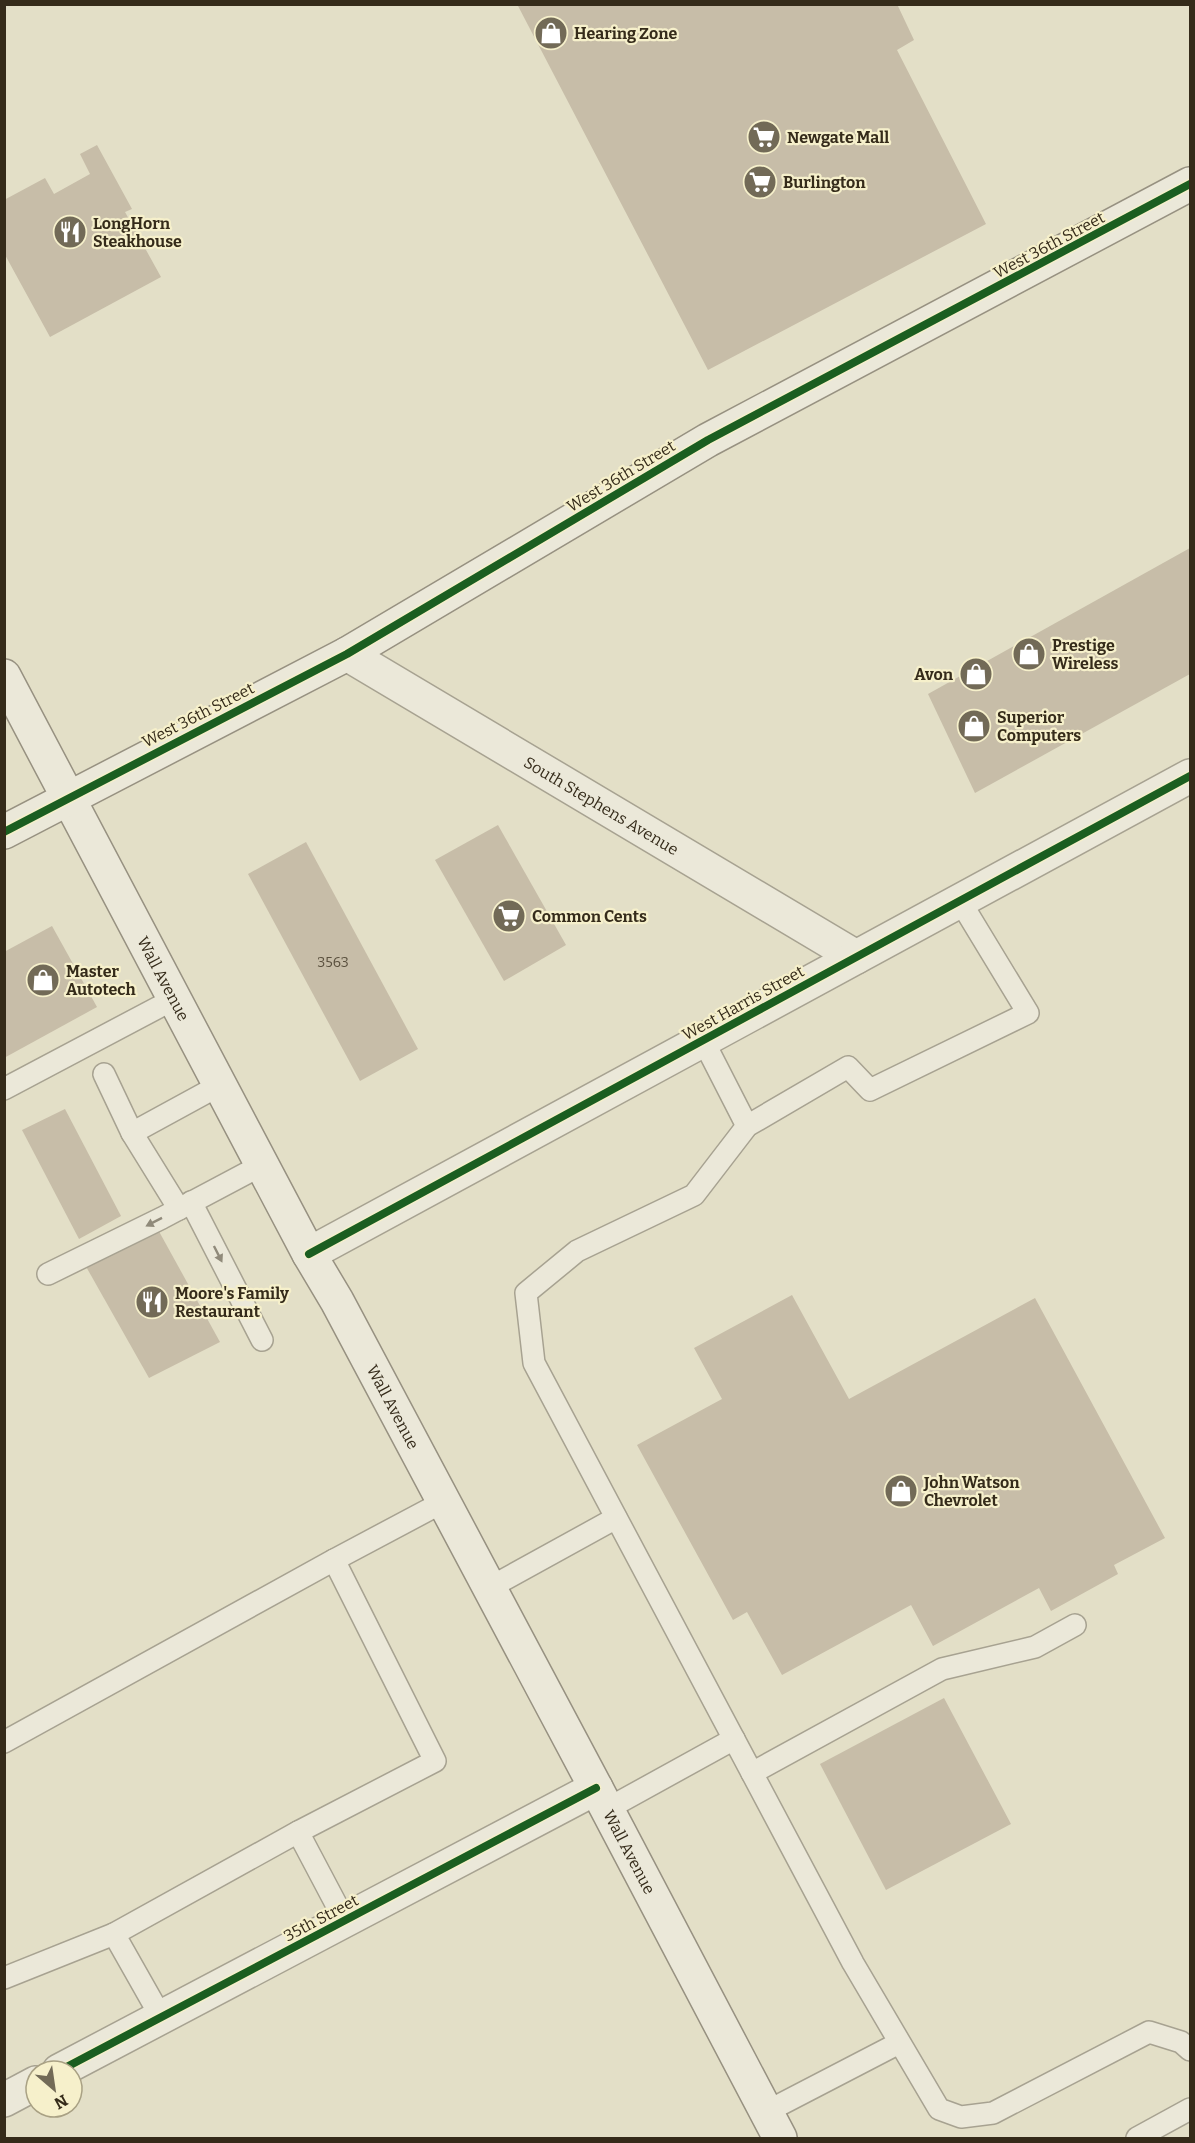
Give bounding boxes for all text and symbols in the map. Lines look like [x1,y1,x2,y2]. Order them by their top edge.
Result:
shop icon: Hearing Zone [533,15,569,51]
place label: Hearing Zone [574,24,678,43]
supermarket icon: Newgate Mall [746,119,782,155]
place label: Newgate Mall [787,128,889,147]
supermarket icon: Burlington [742,164,778,200]
place label: Burlington [783,173,866,192]
street label: West 36th Street [990,208,1108,282]
restaurant icon: LongHorn Steakhouse [52,214,88,250]
place label: LongHorn Steakhouse [93,214,182,251]
street label: West 36th Street [563,436,679,516]
shop icon: Prestige Wireless [1011,636,1047,672]
place label: Prestige Wireless [1052,636,1119,673]
shop icon: Avon [958,656,994,692]
place label: Avon [914,665,954,684]
street label: West 36th Street [139,679,257,751]
shop icon: Superior Computers [956,708,992,744]
place label: Superior Computers [997,708,1081,745]
street label: South Stephens Avenue [521,752,682,859]
supermarket icon: Common Cents [491,898,527,934]
place label: Common Cents [532,907,647,926]
street label: Wall Avenue [134,933,194,1024]
house number: 3563 [317,954,349,971]
shop icon: Master Autotech [25,962,61,998]
place label: Master Autotech [66,962,136,999]
street label: West Harris Street [679,962,807,1044]
one-way arrow [146,1217,163,1226]
one-way arrow [213,1246,223,1263]
restaurant icon: Moore's Family Restaurant [134,1284,170,1320]
place label: Moore's Family Restaurant [175,1284,289,1321]
street label: Wall Avenue [363,1361,423,1452]
shop icon: John Watson Chevrolet [883,1473,919,1509]
place label: John Watson Chevrolet [923,1473,1020,1510]
street label: Wall Avenue [600,1806,660,1897]
street label: 35th Street [281,1890,362,1946]
north arrow [24,2059,84,2119]
text: N [51,2090,71,2113]

